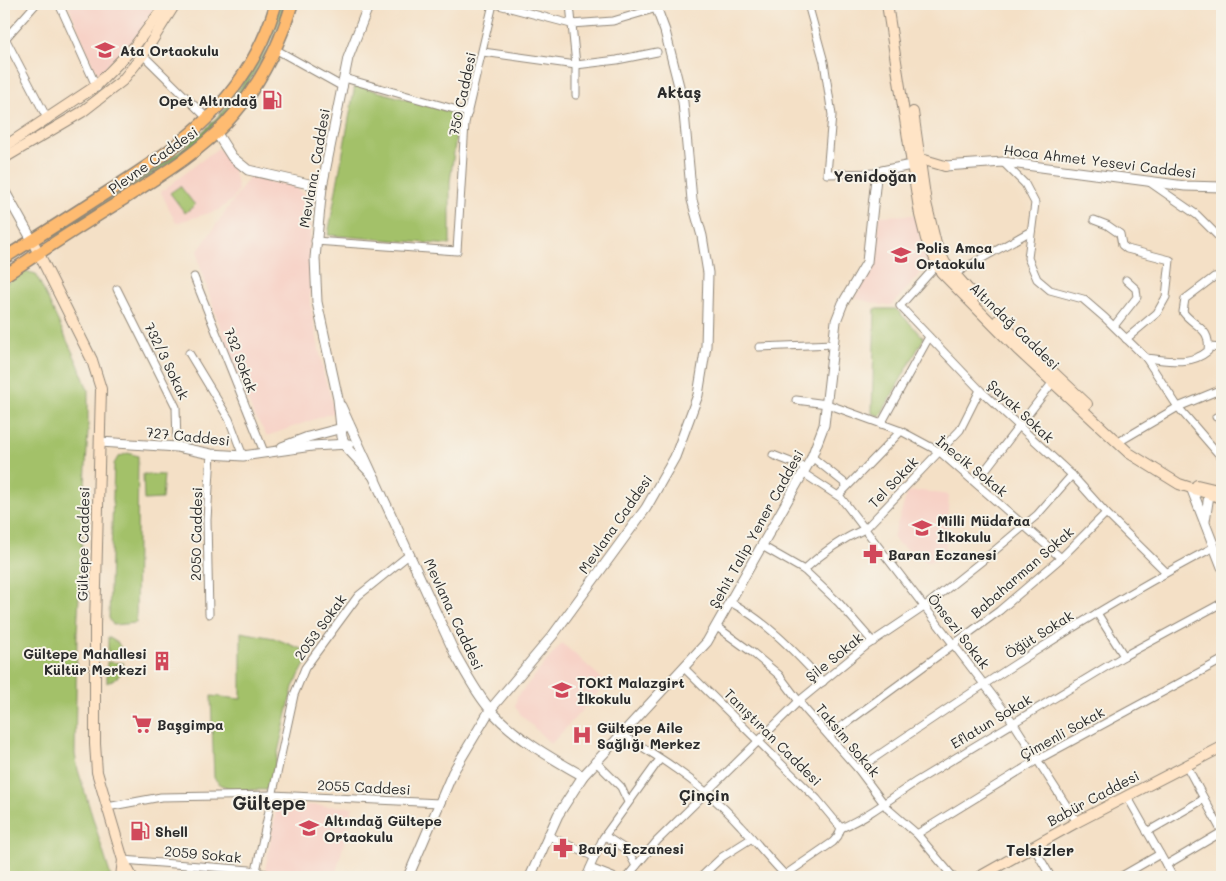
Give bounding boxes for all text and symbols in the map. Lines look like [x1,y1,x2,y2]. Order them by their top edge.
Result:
school or university icon: Ata Ortaokulu [94,39,116,61]
place label: Ata Ortaokulu [120,41,219,60]
street label: 750 Caddesi [444,50,480,138]
district label: Aktaş [657,81,701,103]
fuel station icon: Opet Altındağ [261,89,283,111]
place label: Opet Altındağ [159,91,257,110]
street label: Mevlana. Caddesi [294,107,334,229]
street label: Plevne Caddesi [104,122,202,198]
street label: Hoca Ahmet Yesevi Caddesi [1003,140,1197,182]
district label: Yenidoğan [834,165,917,186]
place label: Polis Amca Ortaokulu [916,238,993,273]
school or university icon: Polis Amca Ortaokulu [890,244,912,266]
street label: Altındağ Caddesi [966,278,1064,374]
street label: 732/3 Sokak [140,319,194,403]
street label: 732 Sokak [220,325,262,395]
street label: Şayak Sokak [984,375,1058,447]
street label: 727 Caddesi [145,422,231,450]
street label: İnecik Sokak [932,431,1012,501]
street label: Şehit Talip Yener Caddesi [704,446,808,612]
street label: Tel Sokak [864,452,922,512]
street label: Mevlana Caddesi [574,471,656,577]
street label: Gültepe Caddesi [73,487,93,601]
street label: 2050 Caddesi [186,487,206,581]
place label: Milli Müdafaa İlkokulu [937,511,1031,546]
school or university icon: Milli Müdafaa İlkokulu [911,517,933,539]
street label: Babaharman Sokak [966,522,1078,622]
pharmacy icon: Baran Eczanesi [862,543,884,565]
place label: Baran Eczanesi [888,545,997,564]
street label: Mevlana. Caddesi [420,555,488,673]
street label: Önsezi Sokak [924,589,994,673]
street label: 2053 Sokak [290,590,350,664]
street label: Öğüt Sokak [1001,605,1077,663]
street label: Şile Sokak [801,628,867,686]
place label: Gültepe Mahallesi Kültür Merkezi [23,644,147,679]
building icon: Gültepe Mahallesi Kültür Merkezi [151,650,173,672]
place label: TOKİ Malazgirt İlkokulu [577,673,685,708]
school or university icon: TOKİ Malazgirt İlkokulu [551,679,573,701]
street label: Tanıştıran Caddesi [720,684,826,790]
street label: Eflatun Sokak [947,689,1035,753]
street label: Taksim Sokak [812,699,884,781]
street label: Çimenli Sokak [1016,702,1108,764]
supermarket icon: Başgimpa [131,713,153,735]
place label: Başgimpa [157,715,224,735]
place label: Gültepe Aile Sağlığı Merkez [597,718,701,753]
hospital icon: Gültepe Aile Sağlığı Merkez [571,724,593,746]
street label: Babür Caddesi [1044,766,1142,830]
street label: 2055 Caddesi [317,775,411,799]
district label: Çinçin [679,784,729,805]
district label: Gültepe [232,790,306,815]
place label: Altındağ Gültepe Ortaokulu [324,811,442,846]
school or university icon: Altındağ Gültepe Ortaokulu [298,817,320,839]
fuel station icon: Shell [129,820,151,842]
place label: Shell [155,822,188,841]
pharmacy icon: Baraj Eczanesi [552,837,574,859]
place label: Baraj Eczanesi [578,839,684,858]
district label: Telsizler [1006,839,1074,860]
street label: 2059 Sokak [164,841,242,867]

